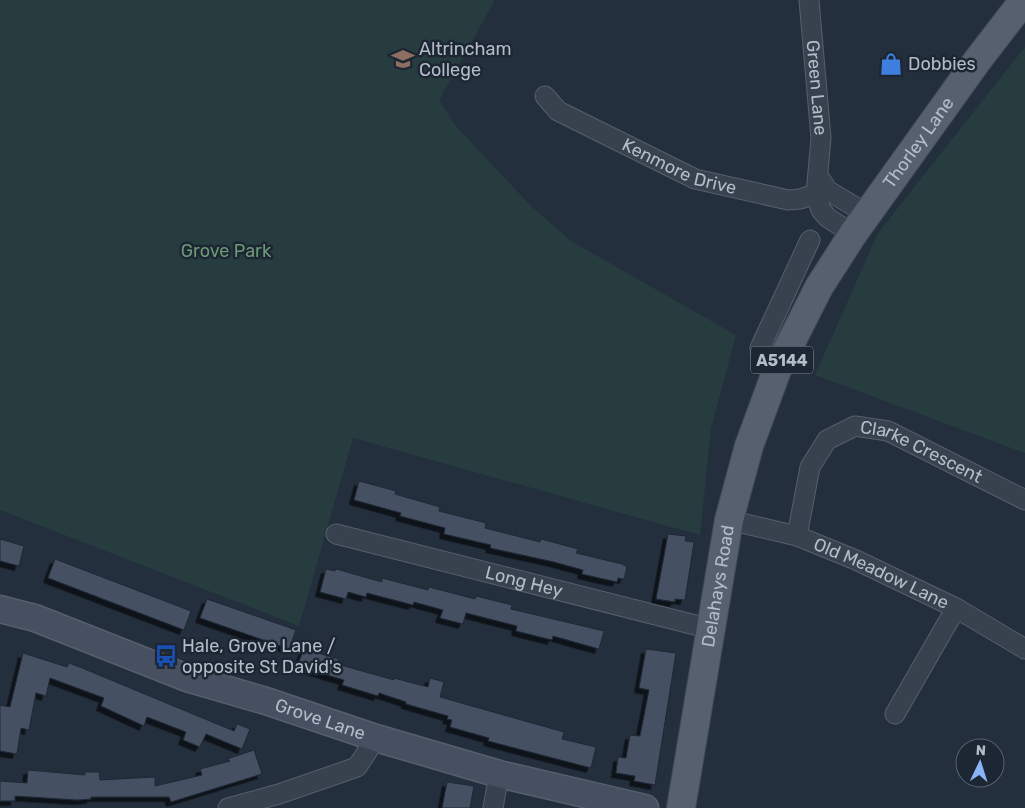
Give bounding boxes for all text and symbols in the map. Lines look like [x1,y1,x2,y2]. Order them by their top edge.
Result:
place label: Altrincham College [419,38,511,81]
street label: Green Lane [802,39,832,136]
school or university icon: Altrincham College [390,46,416,72]
shop icon: Dobbies [878,51,904,77]
place label: Dobbies [908,53,976,75]
street label: Thorley Lane [878,93,959,193]
street label: Kenmore Drive [619,134,739,199]
park label: Grove Park [181,240,272,262]
road number: A5144 [751,346,813,374]
street label: Clarke Crescent [859,416,986,488]
street label: Delahays Road [697,523,739,649]
street label: Old Meadow Lane [810,533,952,614]
street label: Long Hey [483,561,565,602]
place label: Hale, Grove Lane / opposite St David's [182,635,342,678]
bus stop icon: Hale, Grove Lane / opposite St David's [153,643,179,669]
street label: Grove Lane [272,694,368,745]
north arrow [955,738,1005,788]
text: N [975,742,986,759]

